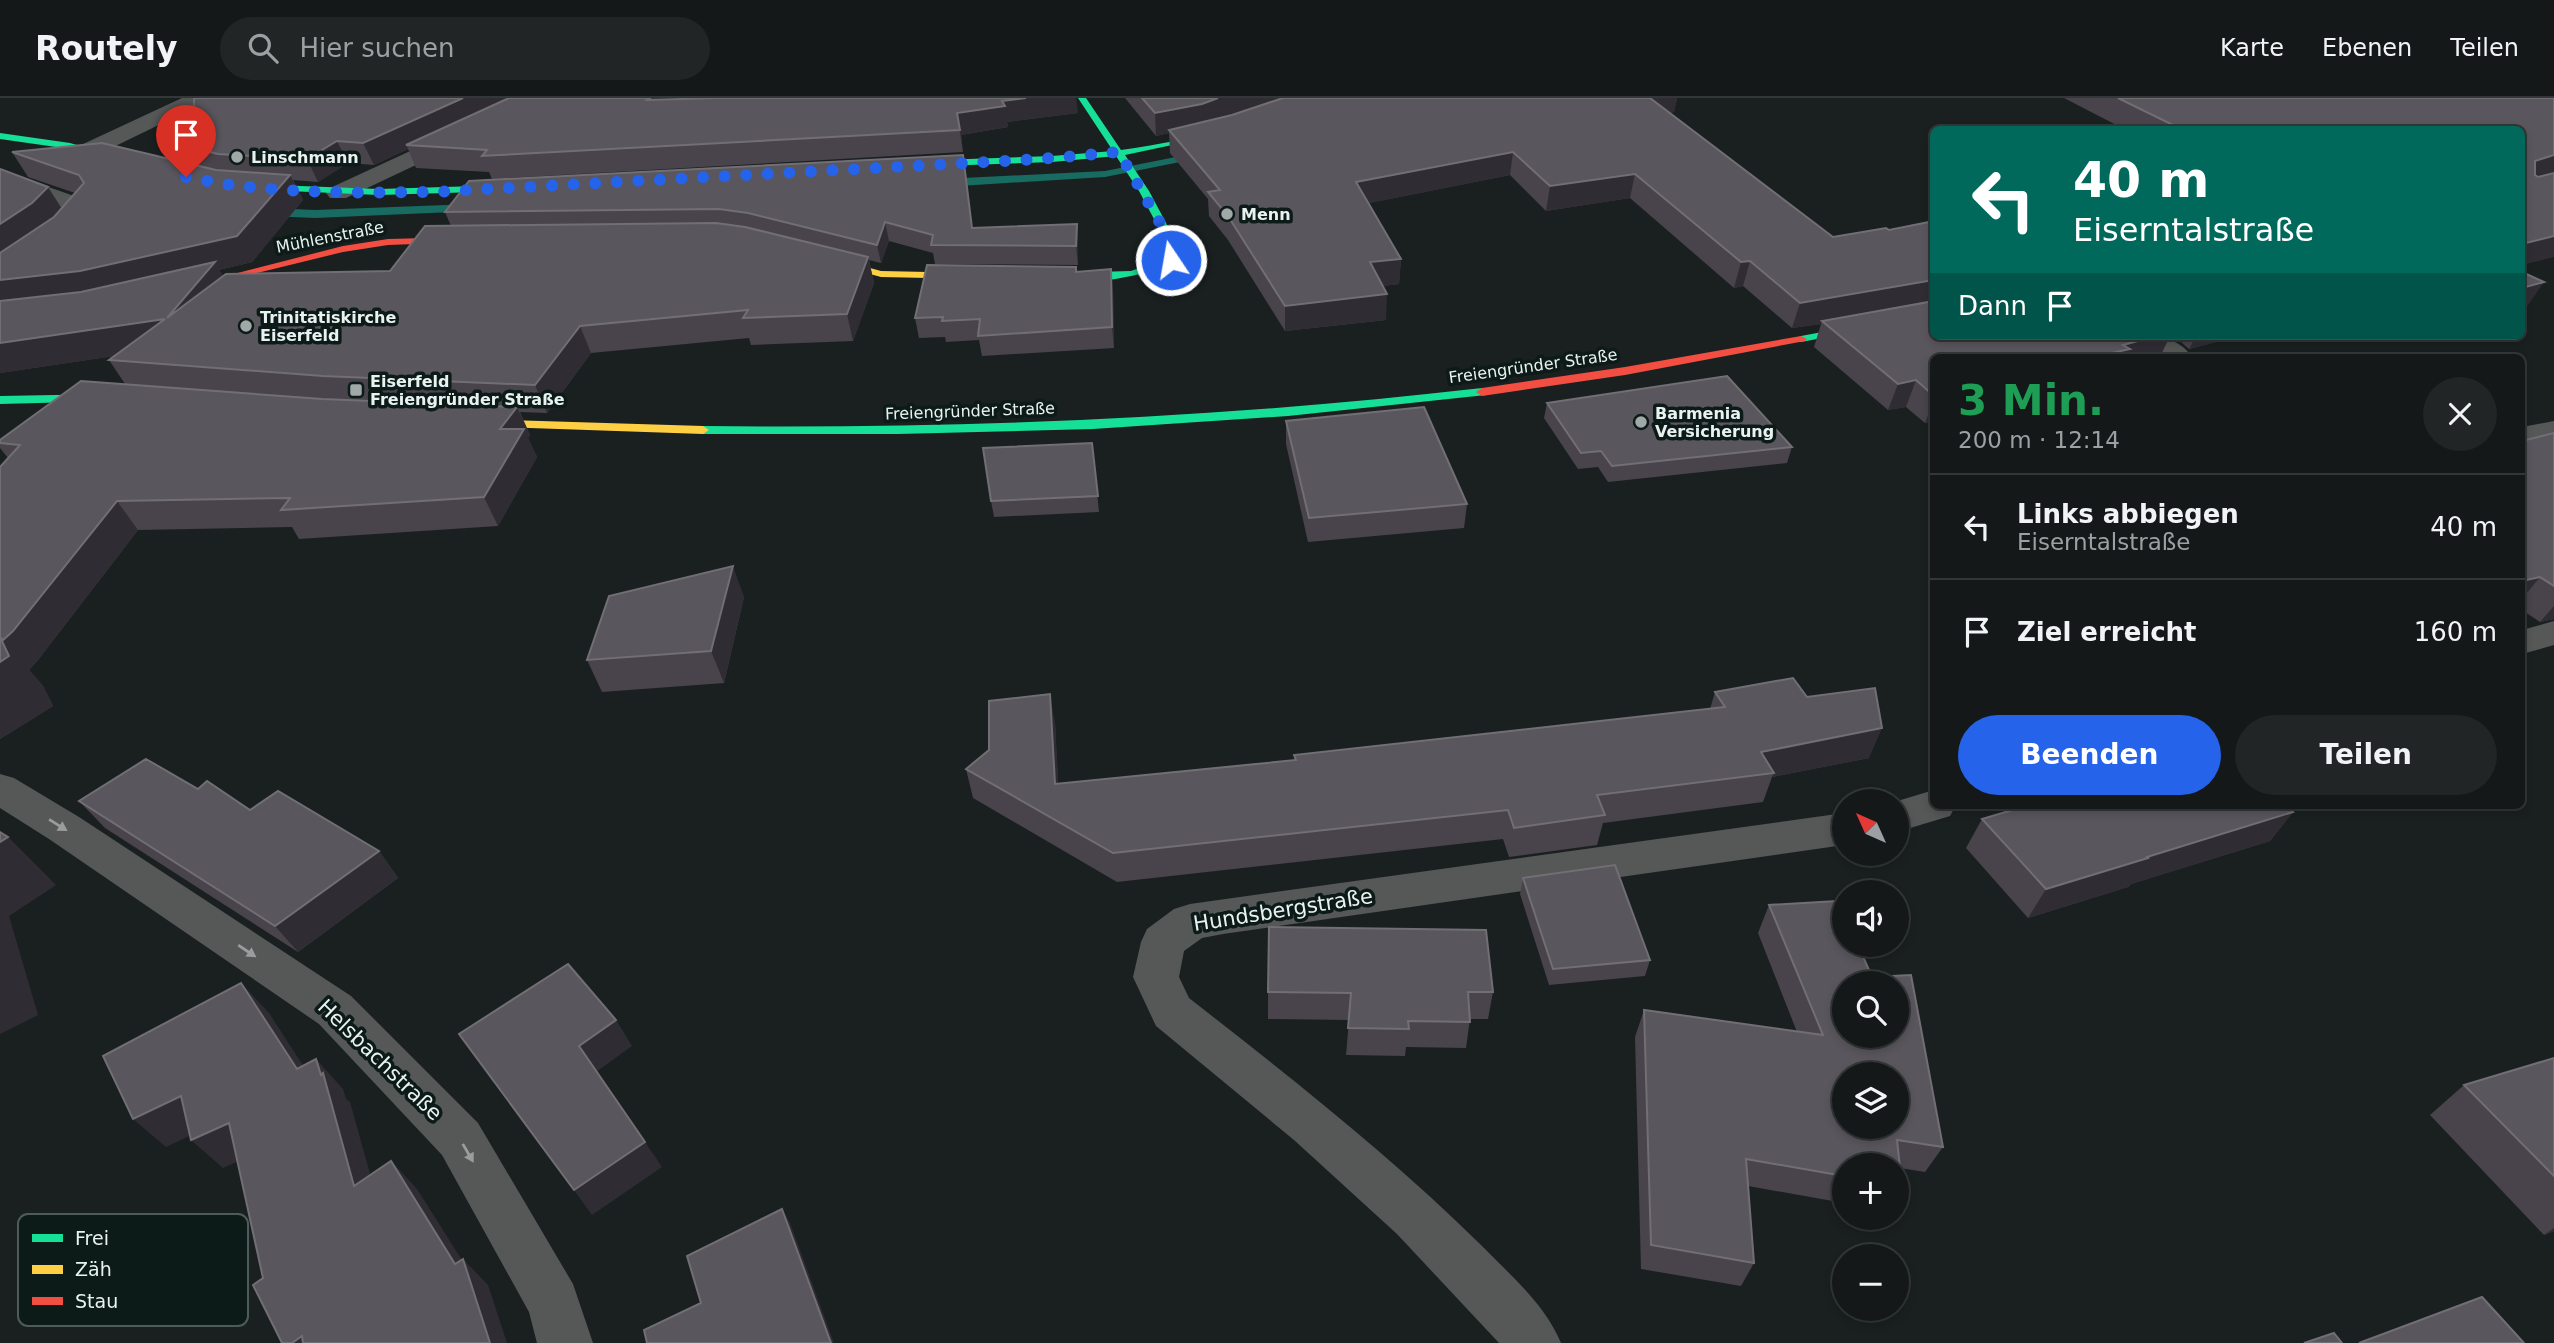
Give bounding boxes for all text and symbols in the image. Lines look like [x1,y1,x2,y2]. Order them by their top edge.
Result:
search box [220,17,710,80]
text: Routely [35,29,178,68]
icon: search [244,29,282,67]
text: Hier suchen [300,33,455,63]
text: Karte [2220,34,2284,62]
text: Ebenen [2322,34,2412,62]
text: Teilen [2450,34,2519,62]
pin [156,105,216,177]
icon: arrive [167,116,205,154]
place label: Linschmann [251,148,359,167]
marker: Linschmann [229,149,245,165]
text: 40 m [2073,152,2209,209]
icon: left [1958,154,2049,245]
place label: Menn [1241,205,1291,224]
marker: Menn [1219,206,1235,222]
text: Eiserntalstraße [2073,211,2314,249]
street label: Mühlenstraße [274,217,386,257]
position arrow [1134,223,1208,297]
icon: arrive [2041,287,2079,325]
text: Dann [1958,291,2027,321]
place label: Trinitatiskirche Eiserfeld [260,308,396,345]
marker: Trinitatiskirche Eiserfeld [238,318,254,334]
street label: Freiengründer Straße [1448,345,1618,387]
place label: Eiserfeld Freiengründer Straße [370,372,565,409]
text: 3 Min. [1958,376,2104,425]
button: close [2423,377,2497,451]
marker: Eiserfeld Freiengründer Straße [348,382,364,398]
street label: Freiengründer Straße [885,399,1055,423]
place label: Barmenia Versicherung [1655,404,1774,441]
marker: Barmenia Versicherung [1633,414,1649,430]
text: 200 m · 12:14 [1958,427,2120,453]
text: Links abbiegen [2017,499,2239,529]
icon: left [1958,508,1996,546]
text: 40 m [2430,512,2497,542]
text: Eiserntalstraße [2017,529,2190,555]
icon: arrive [1958,613,1996,651]
text: Ziel erreicht [2017,617,2197,647]
text: 160 m [2414,617,2497,647]
button: Beenden [1958,715,2221,795]
button: Teilen [2235,715,2497,795]
north arrow [1832,789,1909,866]
map controls [1832,789,1909,1321]
one-way arrow [48,818,68,831]
button: sound [1832,880,1909,957]
street label: Hundsbergstraße [1192,884,1374,936]
one-way arrow [238,944,256,958]
button: search [1832,971,1909,1048]
street label: Helsbachstraße [313,995,447,1125]
button: layers [1832,1062,1909,1139]
one-way arrow [462,1143,474,1162]
button: + [1832,1153,1909,1230]
legend [18,1214,248,1326]
text: Frei [75,1227,109,1249]
button: − [1832,1244,1909,1321]
text: Zäh [75,1258,112,1280]
text: Stau [75,1290,118,1312]

